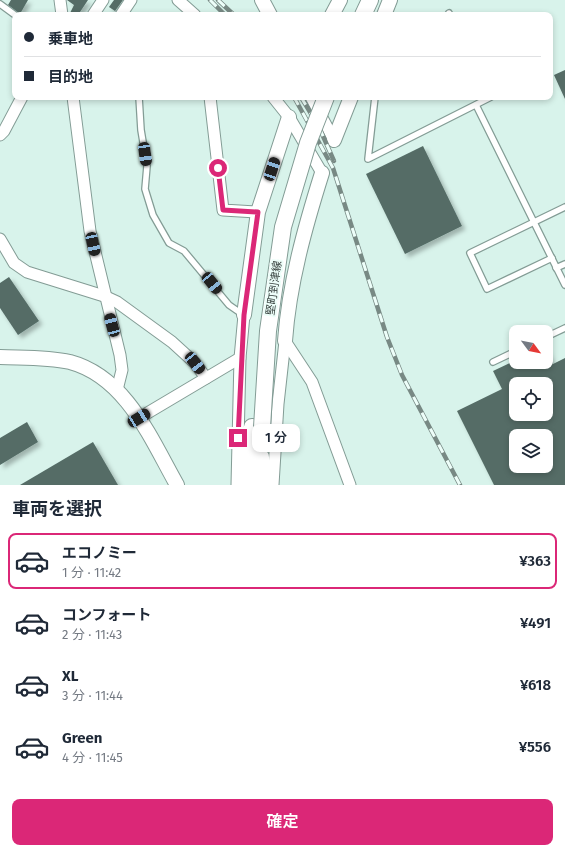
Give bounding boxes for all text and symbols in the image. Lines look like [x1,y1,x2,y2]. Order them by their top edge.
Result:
text: 乗車地 [48,30,93,48]
text: 目的地 [48,68,93,86]
car [137,141,153,167]
car [263,156,281,182]
route start [209,159,227,177]
car [85,231,101,257]
street label: 堅町到津線 [264,260,284,316]
car [200,270,224,296]
car [103,312,121,338]
north arrow [509,325,553,369]
map controls [509,325,553,473]
car [183,350,207,376]
button: locate [509,377,553,421]
car [126,407,152,429]
callout: 1 分 [252,424,300,452]
route end [229,429,247,447]
button: layers [509,429,553,473]
text: 1 分 [265,430,287,445]
text: 車両を選択 [12,498,102,520]
icon: car [14,543,50,579]
text: エコノミー [62,544,137,562]
text: ¥363 [519,552,551,570]
text: 1 分 · 11:42 [62,565,121,580]
icon: car [14,605,50,641]
text: コンフォート [62,606,152,624]
text: ¥491 [520,614,551,632]
text: 2 分 · 11:43 [62,627,122,642]
icon: car [14,667,50,703]
text: XL [62,667,78,685]
text: ¥618 [520,676,551,694]
text: 3 分 · 11:44 [62,688,123,703]
icon: car [14,729,50,765]
text: Green [62,729,102,747]
text: ¥556 [519,738,551,756]
text: 4 分 · 11:45 [62,750,123,765]
button: 確定 [12,799,553,845]

